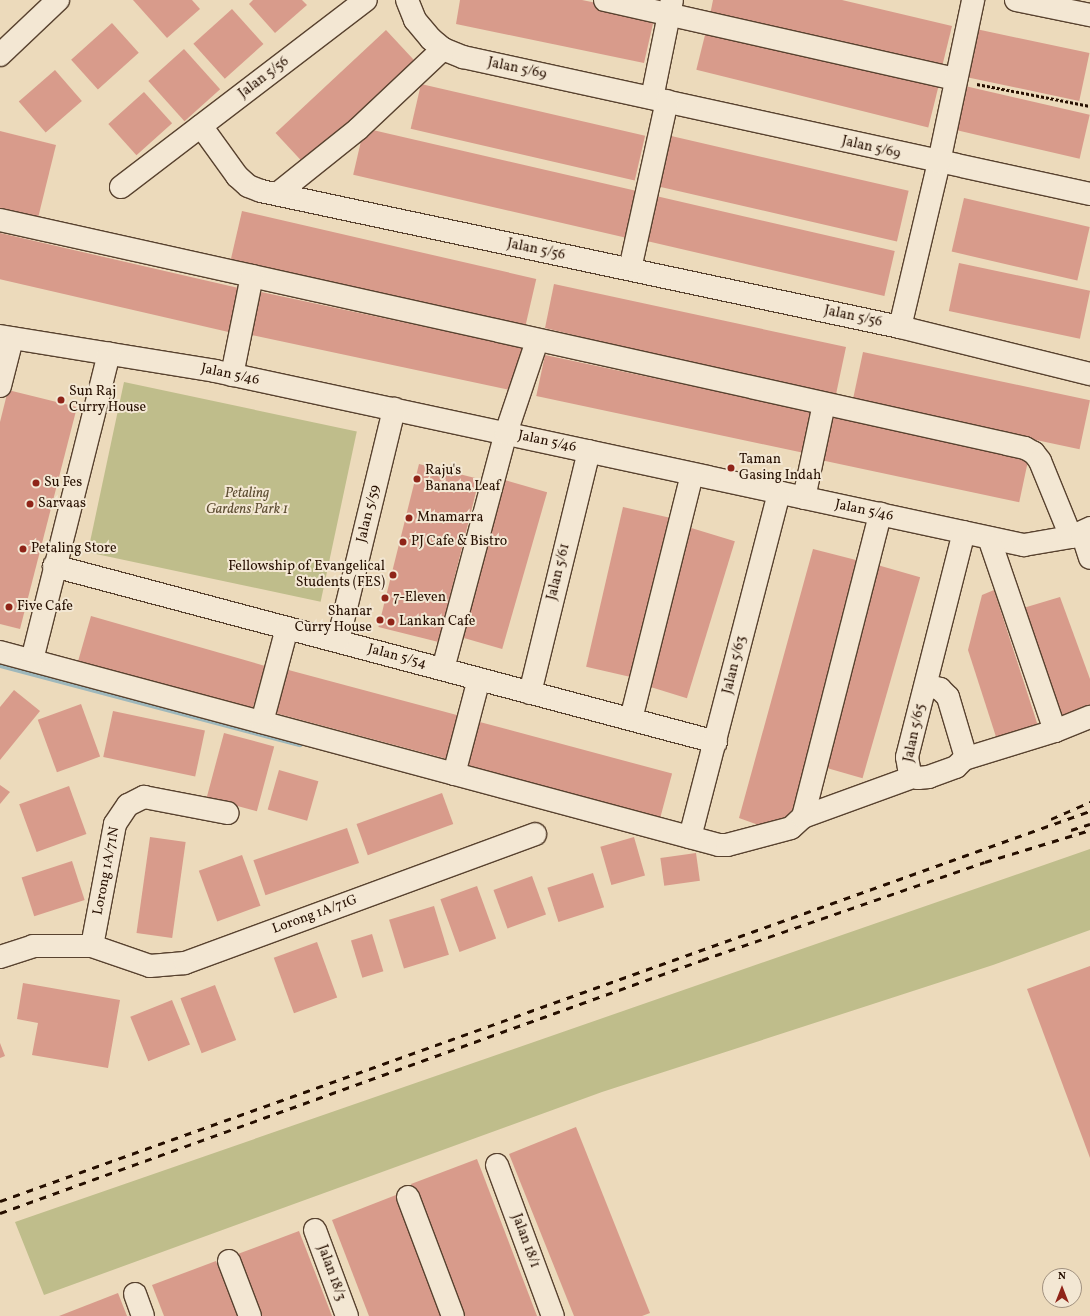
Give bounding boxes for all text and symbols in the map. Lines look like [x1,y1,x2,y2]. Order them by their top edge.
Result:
street label: Jalan 5/56 [235,54,293,102]
street label: Jalan 5/69 [486,55,548,83]
street label: Jalan 5/69 [840,133,902,163]
street label: Jalan 5/56 [506,236,566,264]
street label: Jalan 5/56 [823,303,883,331]
street label: Jalan 5/46 [199,361,261,389]
place label: Sun Raj Curry House [69,384,147,416]
marker: Sun Raj Curry House [56,395,66,405]
street label: Jalan 5/46 [516,428,578,456]
place label: Taman Gasing Indah [739,452,821,484]
place label: Raju's Banana Leaf [425,463,500,496]
marker: Taman Gasing Indah [726,463,736,473]
marker: Raju's Banana Leaf [412,474,422,484]
place label: Su Fes [44,475,82,491]
marker: Su Fes [31,478,41,488]
street label: Jalan 5/59 [354,484,384,544]
park label: Petaling Gardens Park 1 [206,486,288,518]
place label: Sarvaas [38,496,86,512]
street label: Jalan 5/46 [833,497,895,525]
marker: Sarvaas [25,499,35,509]
place label: Mnamarra [417,510,483,526]
marker: Mnamarra [404,513,414,523]
place label: PJ Cafe & Bistro [411,534,507,550]
marker: PJ Cafe & Bistro [398,537,408,547]
place label: Petaling Store [31,541,117,557]
street label: Jalan 5/61 [544,542,574,602]
marker: Petaling Store [18,544,28,554]
place label: Fellowship of Evangelical Students (FES) [230,559,385,592]
marker: Fellowship of Evangelical Students (FES) [388,570,398,580]
place label: 7-Eleven [393,590,446,606]
marker: 7-Eleven [380,593,390,603]
place label: Five Cafe [17,599,73,615]
marker: Five Cafe [4,602,14,612]
place label: Shanar Curry House [294,604,372,636]
place label: Lankan Cafe [399,614,475,630]
marker: Shanar Curry House [375,615,385,625]
marker: Lankan Cafe [386,617,396,627]
street label: Jalan 5/63 [720,634,750,696]
street label: Jalan 5/54 [366,641,428,673]
street label: Jalan 5/65 [901,702,929,764]
street label: Lorong 1A/71N [90,825,124,917]
street label: Lorong 1A/71G [270,892,360,938]
street label: Jalan 18/1 [507,1212,543,1270]
street label: Jalan 18/3 [313,1243,349,1303]
north arrow [1042,1268,1082,1308]
text: N [1058,1269,1066,1284]

